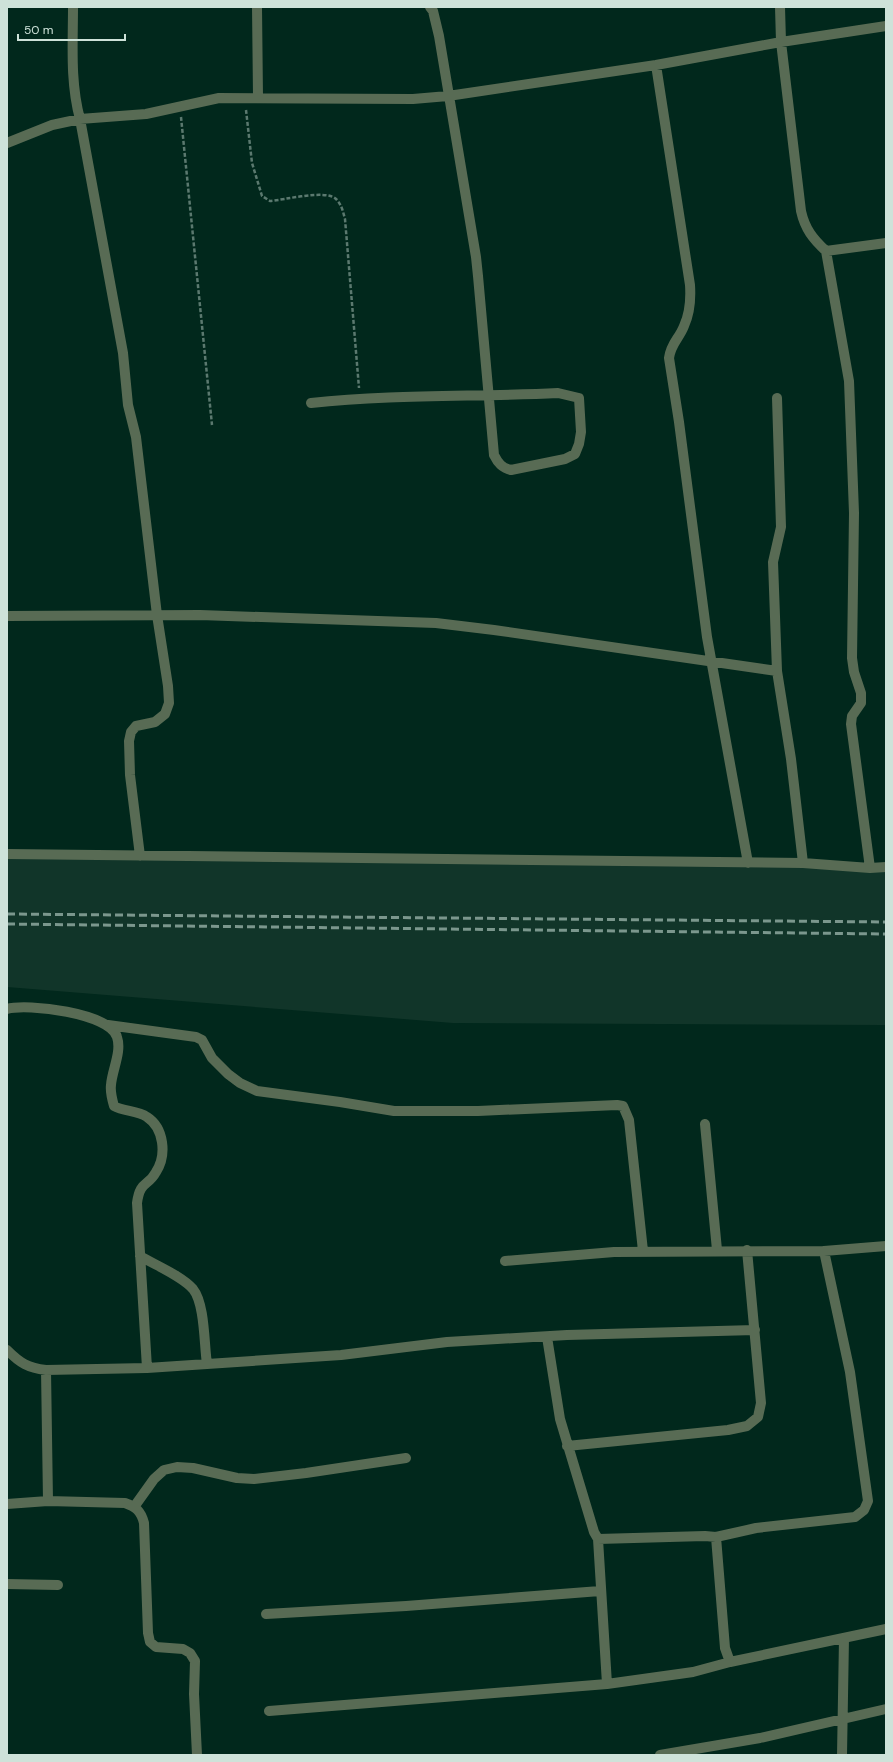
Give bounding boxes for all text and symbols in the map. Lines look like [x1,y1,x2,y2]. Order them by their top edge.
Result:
scale bar [18,16,125,42]
text: 50 m [24,22,53,38]

